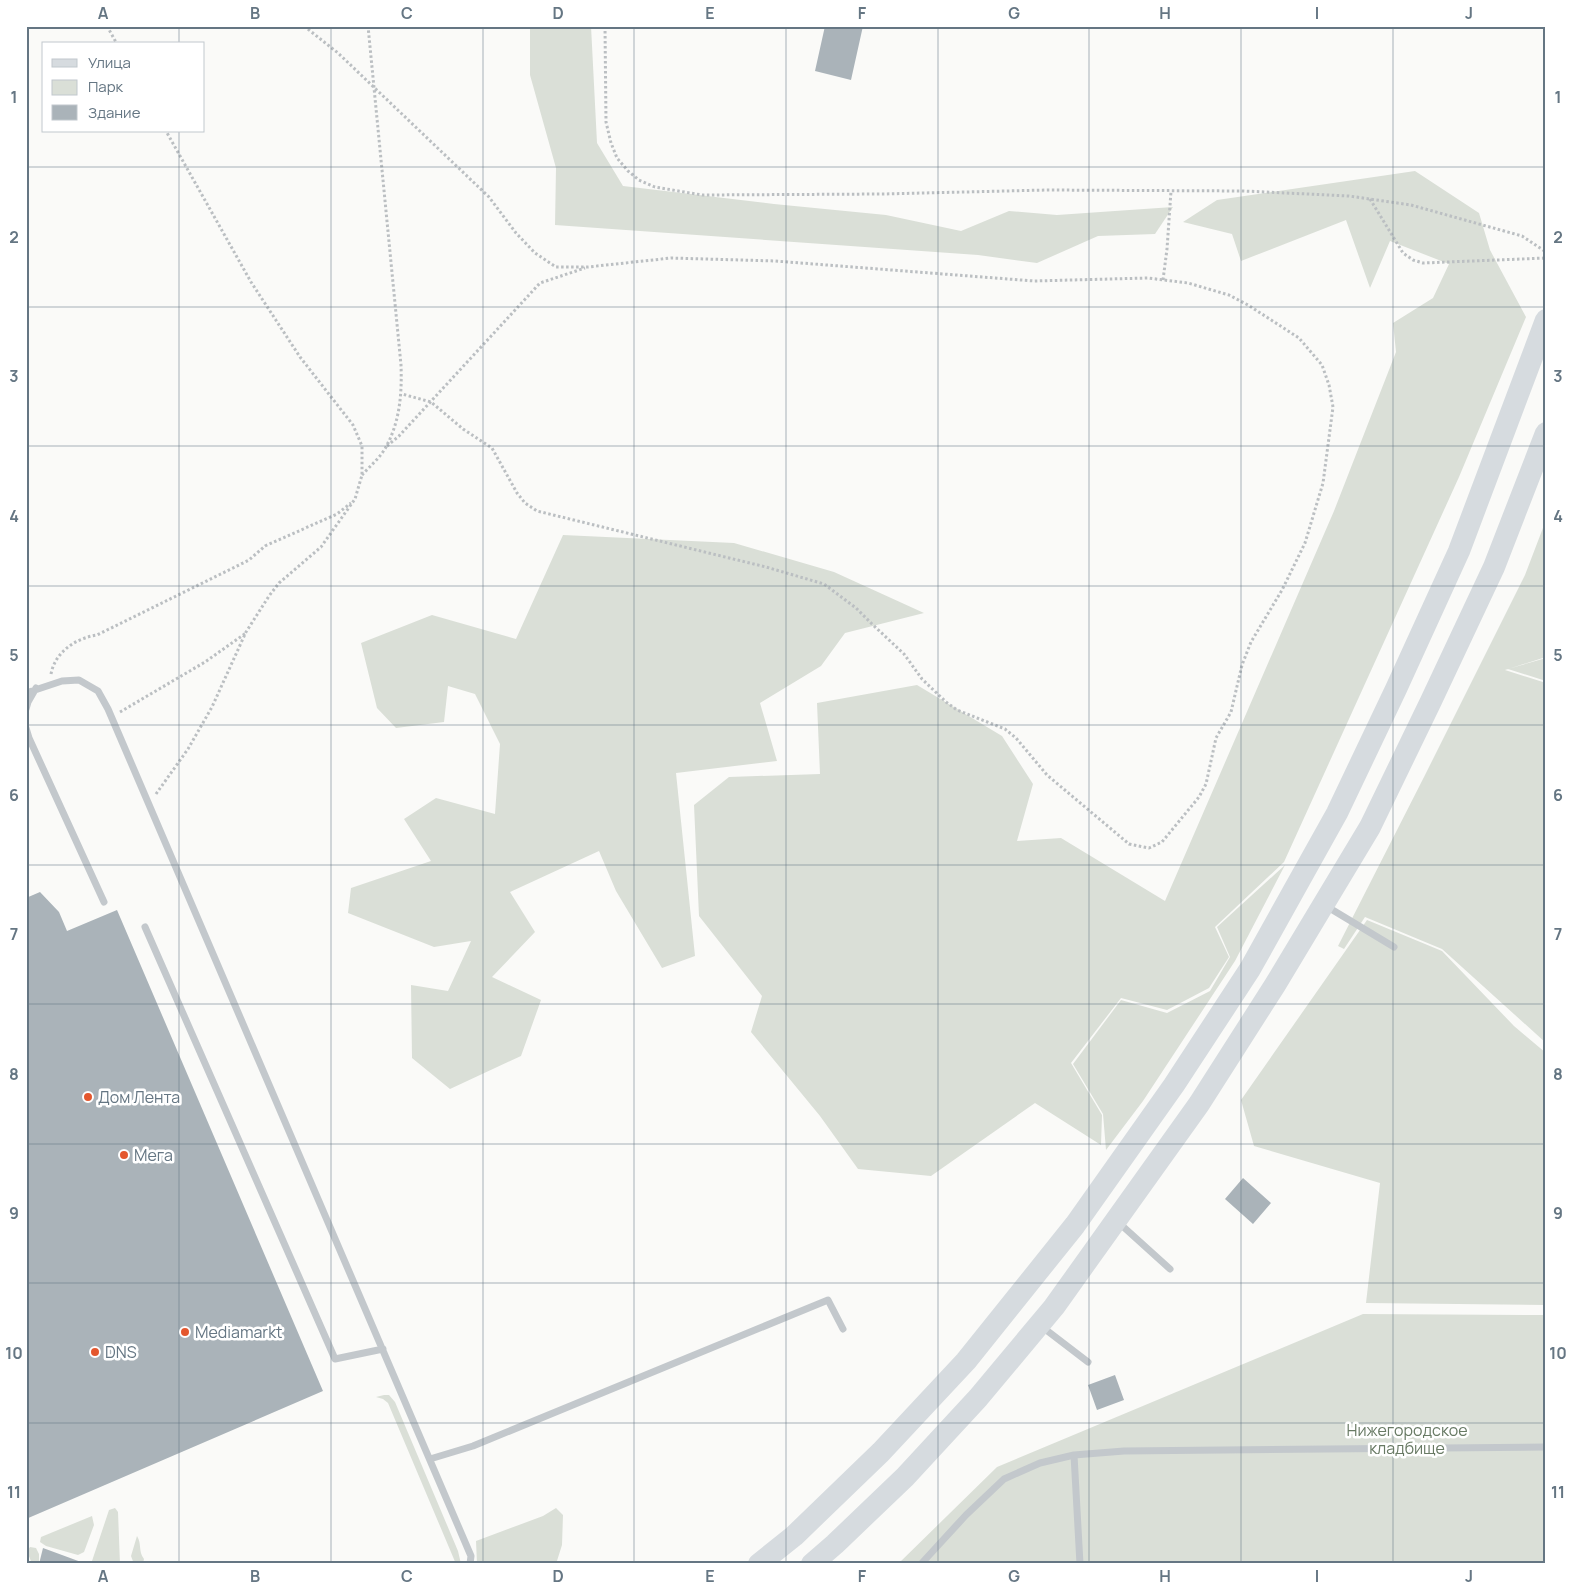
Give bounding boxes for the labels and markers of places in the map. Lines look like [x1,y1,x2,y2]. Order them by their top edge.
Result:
place label: Дом Лента [98,1086,180,1108]
marker: Дом Лента [82,1091,94,1103]
place label: Мега [134,1144,173,1166]
marker: Мега [118,1149,130,1161]
place label: Mediamarkt [195,1321,282,1343]
marker: Mediamarkt [179,1326,191,1338]
place label: DNS [105,1341,137,1363]
marker: DNS [89,1346,101,1358]

